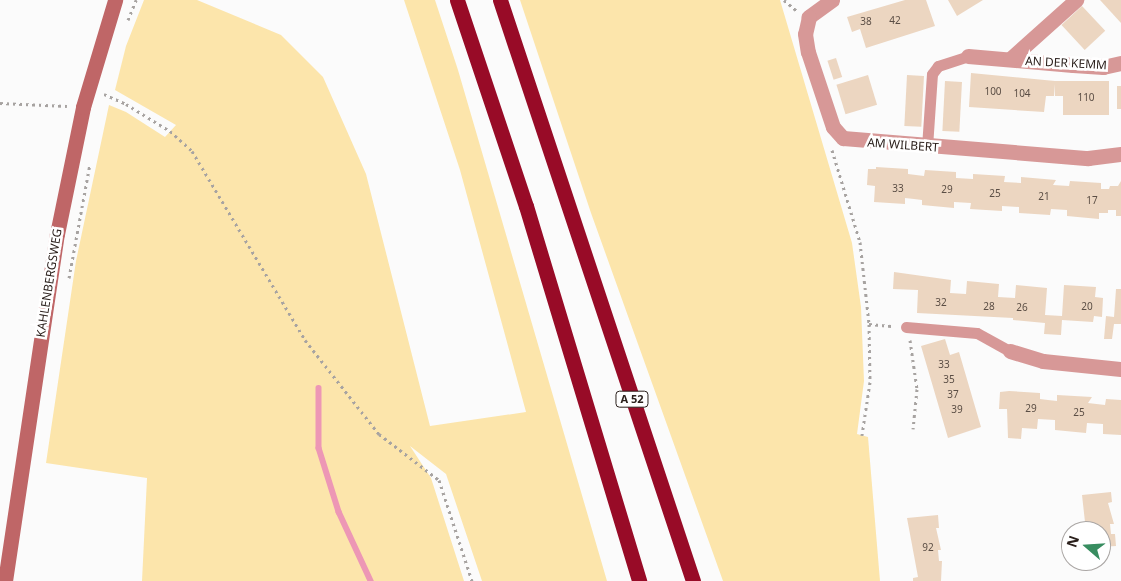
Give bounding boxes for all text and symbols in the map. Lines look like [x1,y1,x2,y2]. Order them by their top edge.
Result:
house number: 42 [889,15,901,27]
house number: 38 [860,16,872,28]
street label: AN DER KEMM [1025,54,1107,72]
house number: 100 [984,86,1002,98]
house number: 104 [1013,88,1031,100]
house number: 110 [1077,92,1095,104]
street label: AM WILBERT [867,135,939,155]
house number: 33 [892,183,904,195]
house number: 29 [941,184,953,196]
house number: 25 [989,188,1001,200]
house number: 21 [1038,191,1050,203]
house number: 17 [1086,195,1098,207]
street label: KAHLENBERGSWEG [33,228,65,338]
house number: 32 [935,297,947,309]
house number: 28 [983,301,995,313]
house number: 20 [1081,301,1093,313]
house number: 26 [1016,302,1028,314]
house number: 33 [938,359,950,371]
house number: 35 [943,374,955,386]
house number: 37 [947,389,959,401]
road number: A 52 [614,390,650,408]
house number: 29 [1025,403,1037,415]
house number: 39 [951,404,963,416]
house number: 25 [1073,407,1085,419]
north arrow [1061,521,1111,571]
text: N [1061,533,1083,550]
house number: 92 [922,542,934,554]

